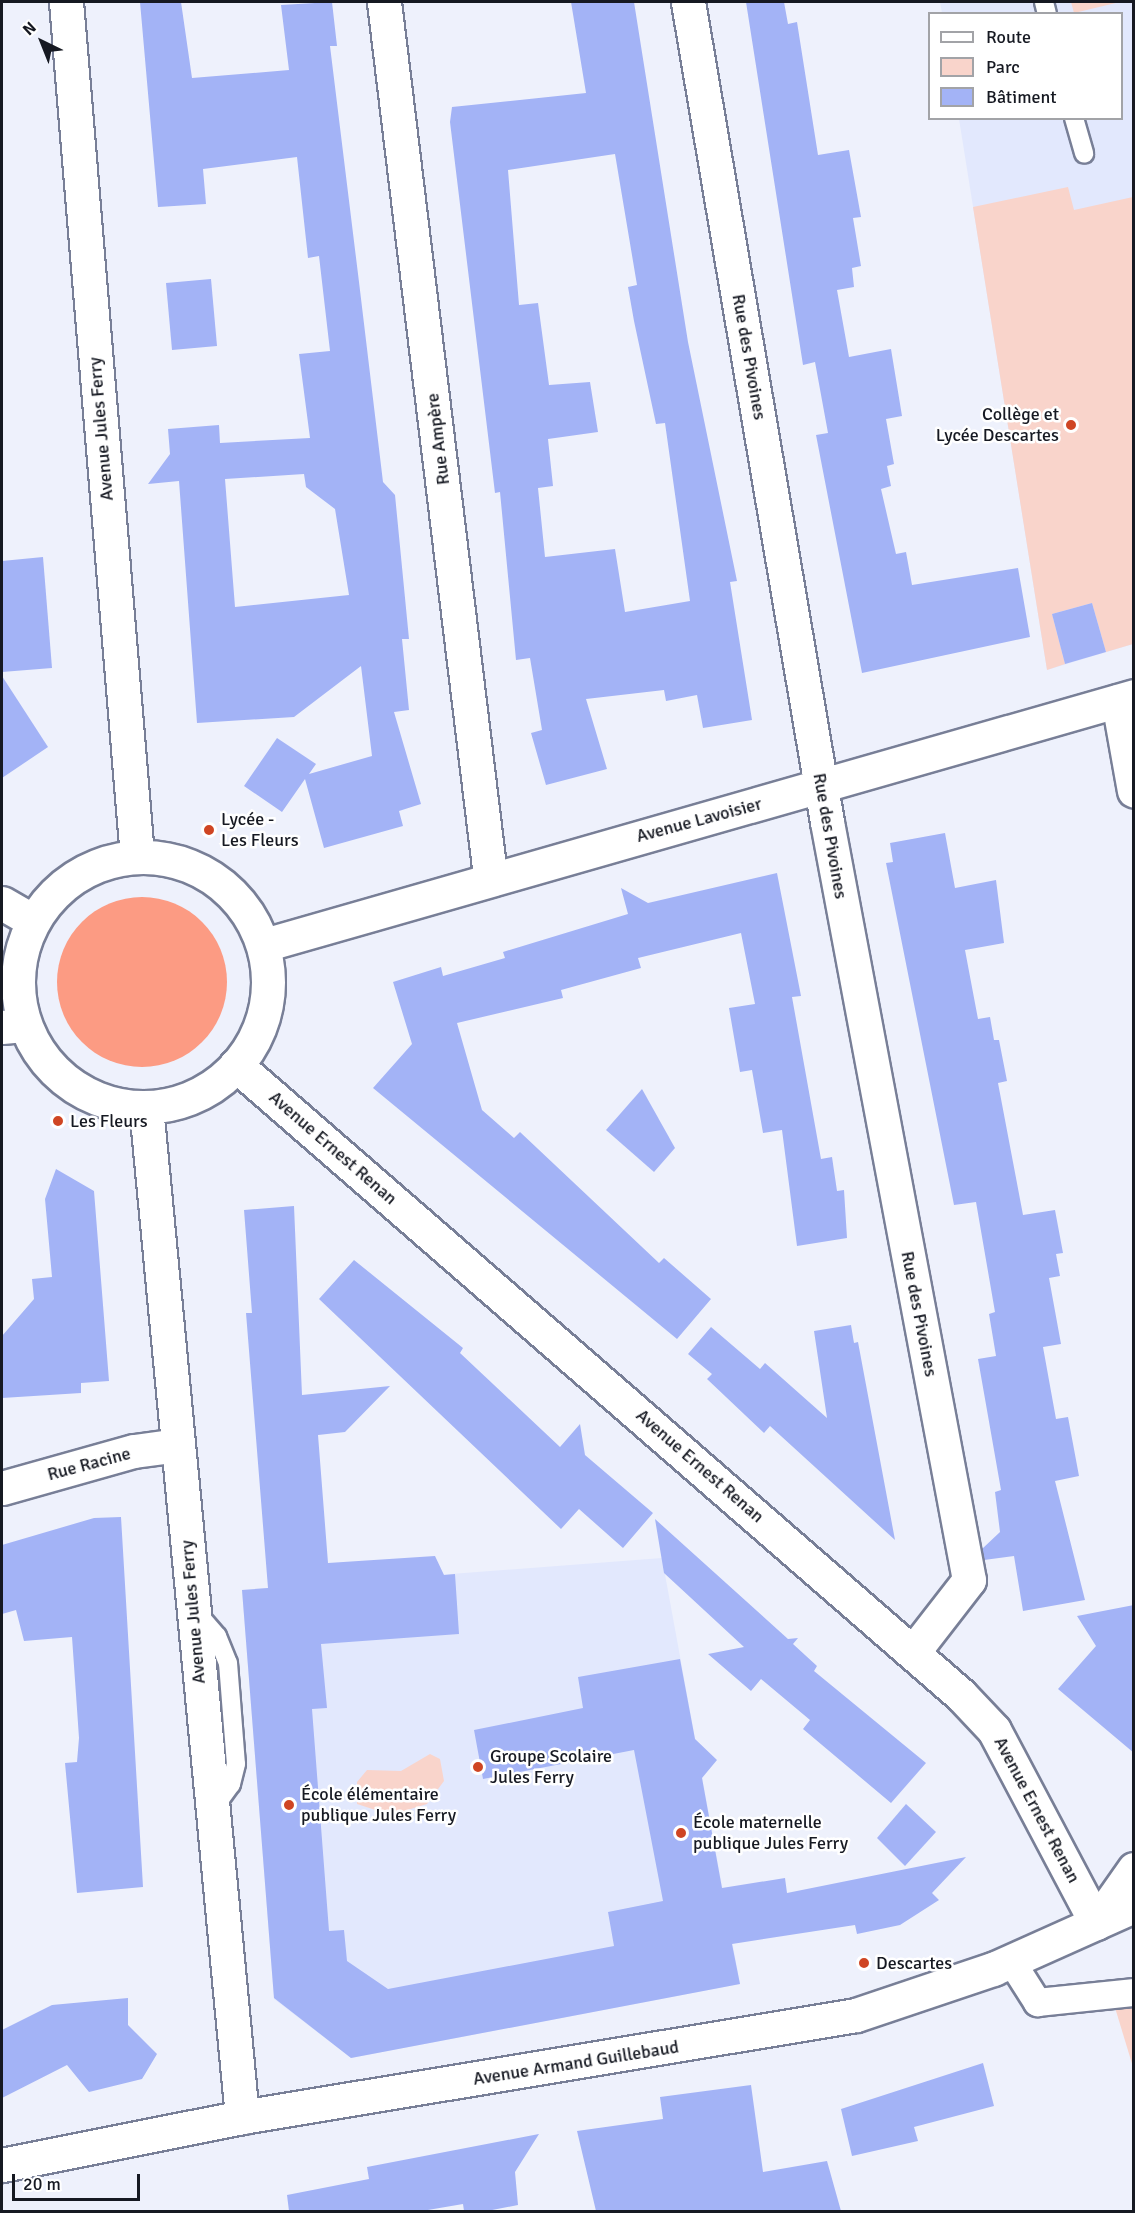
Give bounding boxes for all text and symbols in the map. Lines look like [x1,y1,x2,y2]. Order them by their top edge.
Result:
north arrow [12,12,72,72]
legend [928,12,1123,120]
text: N [19,18,41,40]
text: Route [986,26,1031,48]
text: Parc [986,56,1020,78]
text: Bâtiment [986,86,1057,108]
street label: Rue des Pivoines [727,292,771,422]
street label: Avenue Jules Ferry [84,356,118,502]
street label: Rue Ampère [422,392,454,486]
place label: Collège et Lycée Descartes [936,404,1059,446]
marker: Collège et Lycée Descartes [1064,418,1078,432]
street label: Rue des Pivoines [808,771,852,901]
street label: Avenue Lavoisier [634,793,764,847]
place label: Lycée - Les Fleurs [221,809,299,852]
marker: Lycée - Les Fleurs [202,823,216,837]
street label: Avenue Ernest Renan [265,1087,401,1209]
place label: Les Fleurs [70,1110,148,1132]
marker: Les Fleurs [51,1114,65,1128]
street label: Rue des Pivoines [896,1249,942,1379]
street label: Avenue Ernest Renan [632,1405,768,1527]
street label: Rue Racine [45,1443,133,1485]
street label: Avenue Jules Ferry [176,1539,210,1685]
street label: Avenue Ernest Renan [989,1733,1085,1887]
place label: Groupe Scolaire Jules Ferry [490,1746,612,1788]
marker: Groupe Scolaire Jules Ferry [471,1760,485,1774]
place label: École élémentaire publique Jules Ferry [301,1784,456,1826]
marker: École élémentaire publique Jules Ferry [282,1798,296,1812]
place label: École maternelle publique Jules Ferry [693,1812,848,1854]
marker: École maternelle publique Jules Ferry [674,1826,688,1840]
place label: Descartes [876,1952,952,1974]
marker: Descartes [857,1956,871,1970]
street label: Avenue Armand Guillebaud [472,2036,680,2090]
scale bar [15,2162,142,2200]
text: 20 m [23,2173,61,2195]

